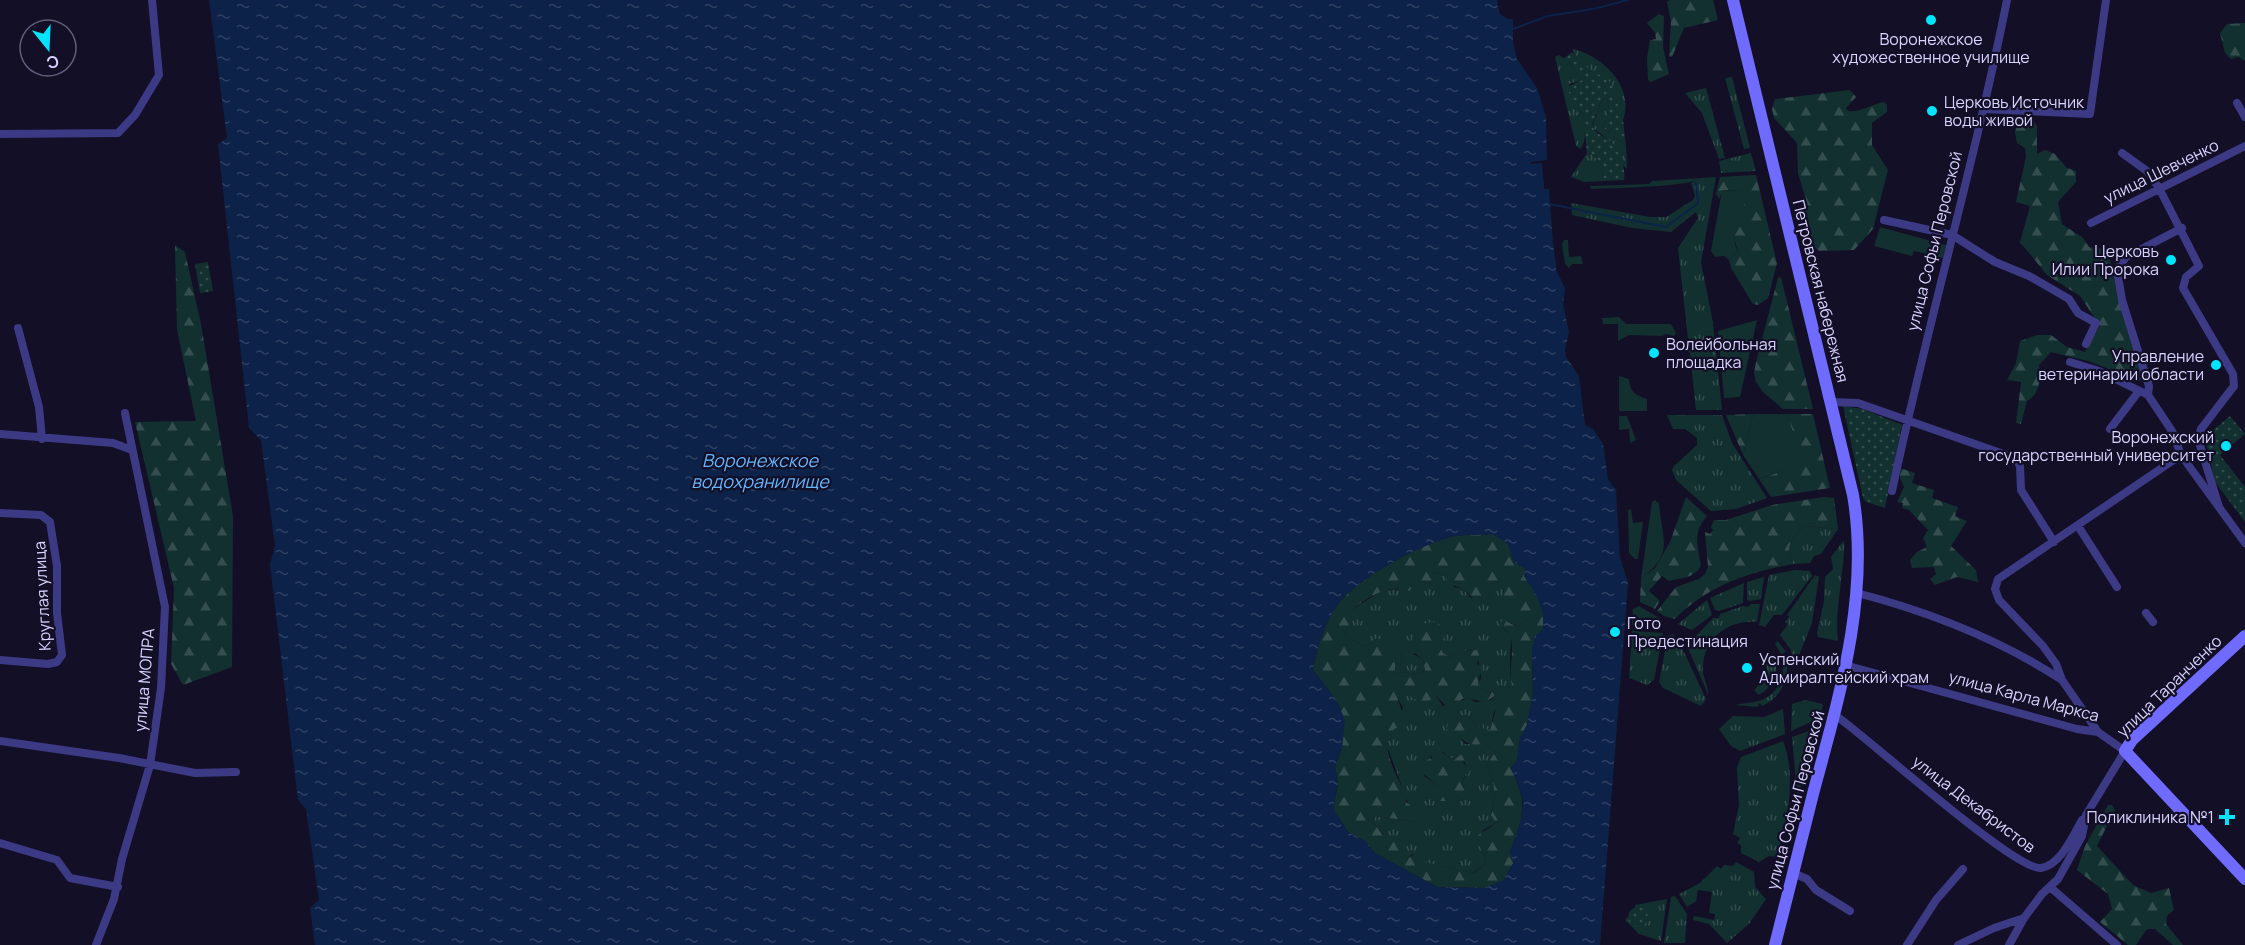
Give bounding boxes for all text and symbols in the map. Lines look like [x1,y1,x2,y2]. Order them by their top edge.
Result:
marker: Воронежское художественное училище [1924,13,1938,27]
north arrow [18,18,78,78]
place label: Воронежское художественное училище [1832,28,2030,68]
text: С [43,50,62,75]
place label: Церковь Источник воды живой [1944,91,2085,131]
marker: Церковь Источник воды живой [1925,104,1939,118]
street label: улица Шевченко [2100,134,2222,208]
street label: улица Софьи Перовской [1901,149,1967,333]
street label: Петровская набережная [1788,197,1854,385]
place label: Церковь Илии Пророка [2052,240,2159,280]
marker: Церковь Илии Пророка [2164,253,2178,267]
place label: Волейбольная площадка [1666,333,1776,373]
place label: Управление ветеринарии области [2038,345,2204,385]
marker: Волейбольная площадка [1647,346,1661,360]
marker: Управление ветеринарии области [2209,358,2223,372]
place label: Воронежский государственный университет [1978,426,2214,466]
marker: Воронежский государственный университет [2219,439,2233,453]
water label: Воронежское водохранилище [691,448,830,493]
street label: Круглая улица [28,541,56,651]
place label: Гото Предестинация [1627,612,1748,652]
marker: Гото Предестинация [1608,625,1622,639]
street label: улица МОПРА [129,627,159,733]
street label: улица Таранченко [2112,630,2226,742]
place label: Успенский Адмиралтейский храм [1759,648,1929,688]
marker: Успенский Адмиралтейский храм [1740,661,1754,675]
street label: улица Карла Маркса [1946,665,2102,727]
street label: улица Софьи Перовской [1760,708,1830,892]
street label: улица Декабристов [1908,750,2040,858]
place label: Поликлиника №1 [2087,806,2214,828]
marker: Поликлиника №1 [2218,808,2236,826]

